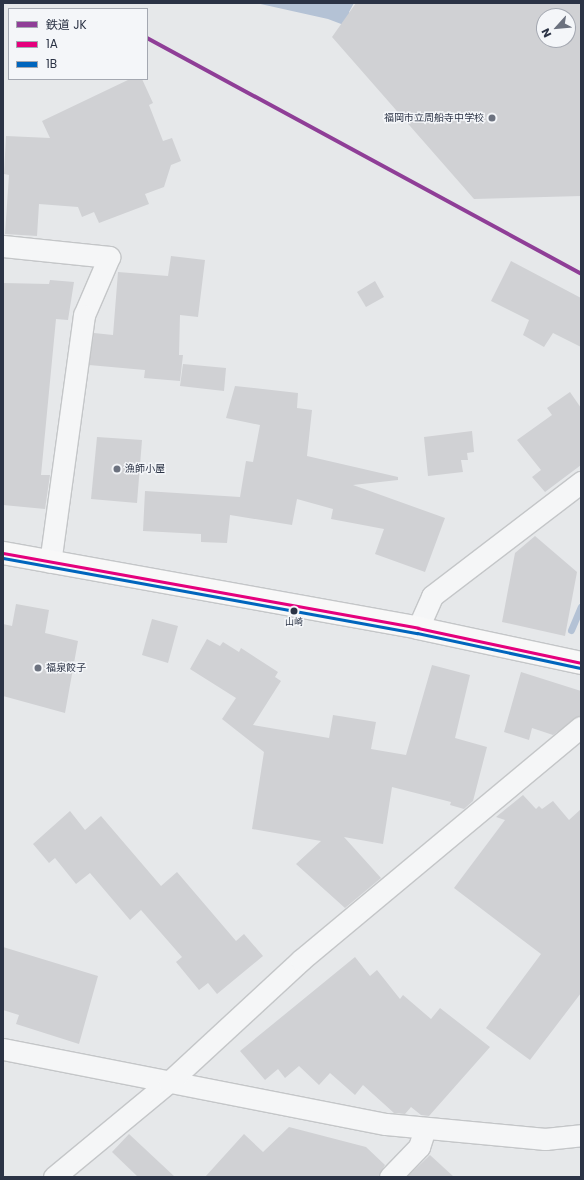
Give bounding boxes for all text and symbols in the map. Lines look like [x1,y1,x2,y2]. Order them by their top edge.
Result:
legend [8,8,148,80]
north arrow [536,8,576,48]
text: 鉄道 JK [46,16,87,33]
text: N [537,26,555,40]
text: 1A [46,35,58,52]
text: 1B [46,55,57,72]
place label: 福岡市立周船寺中学校 [384,112,484,124]
marker: 福岡市立周船寺中学校 [487,113,497,123]
place label: 漁師小屋 [125,463,165,475]
marker: 漁師小屋 [112,464,122,474]
marker: 山崎 [289,606,299,616]
place label: 山崎 [285,617,303,627]
place label: 福泉餃子 [46,662,86,674]
marker: 福泉餃子 [33,663,43,673]

